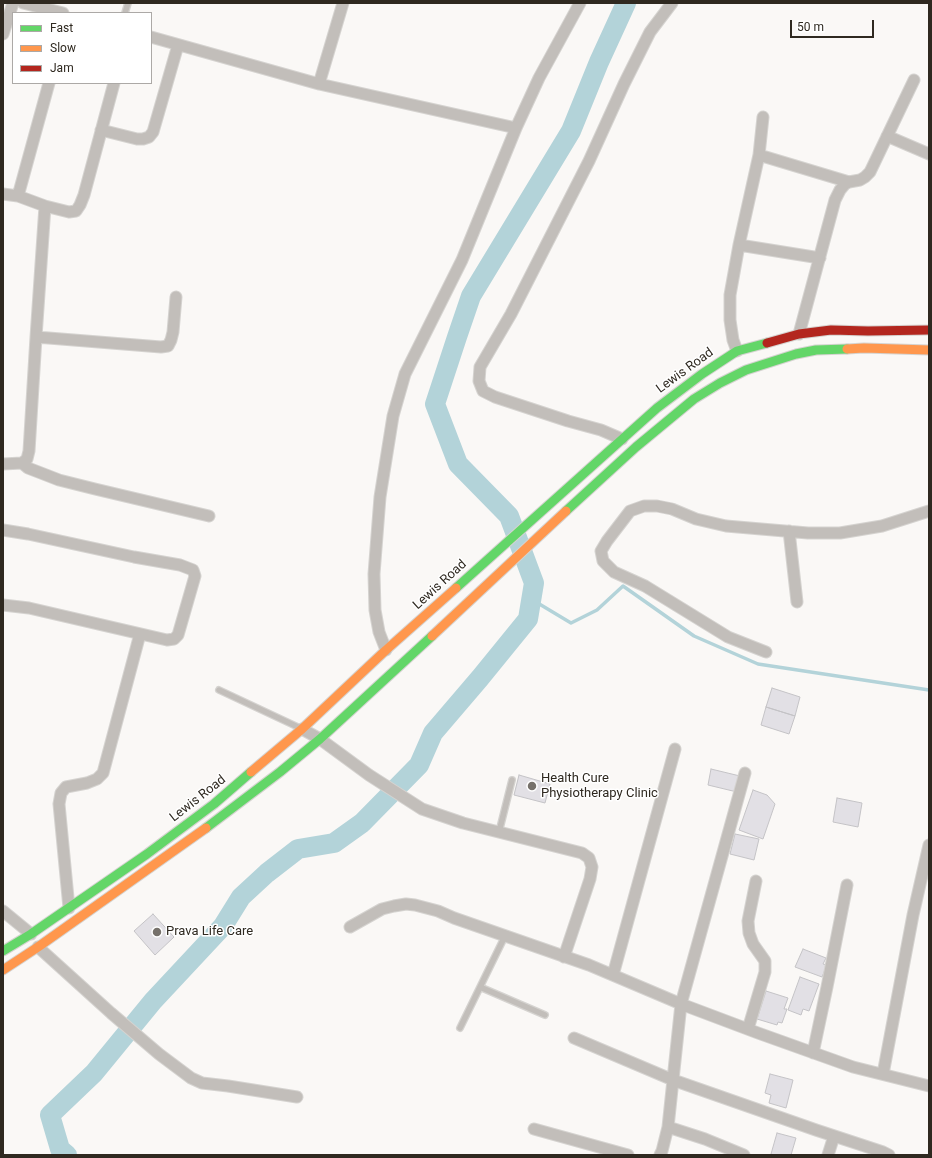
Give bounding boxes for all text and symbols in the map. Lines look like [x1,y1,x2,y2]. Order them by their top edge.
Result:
legend [12,12,152,84]
scale bar [792,12,876,38]
text: 50 m [797,20,824,34]
text: Fast [50,21,73,35]
text: Slow [50,41,76,55]
text: Jam [50,61,74,75]
street label: Lewis Road [653,345,717,397]
street label: Lewis Road [410,557,470,613]
place label: Health Cure Physiotherapy Clinic [541,771,658,802]
street label: Lewis Road [167,772,229,826]
marker: Health Cure Physiotherapy Clinic [526,780,538,792]
place label: Prava Life Care [166,924,253,940]
marker: Prava Life Care [151,926,163,938]

